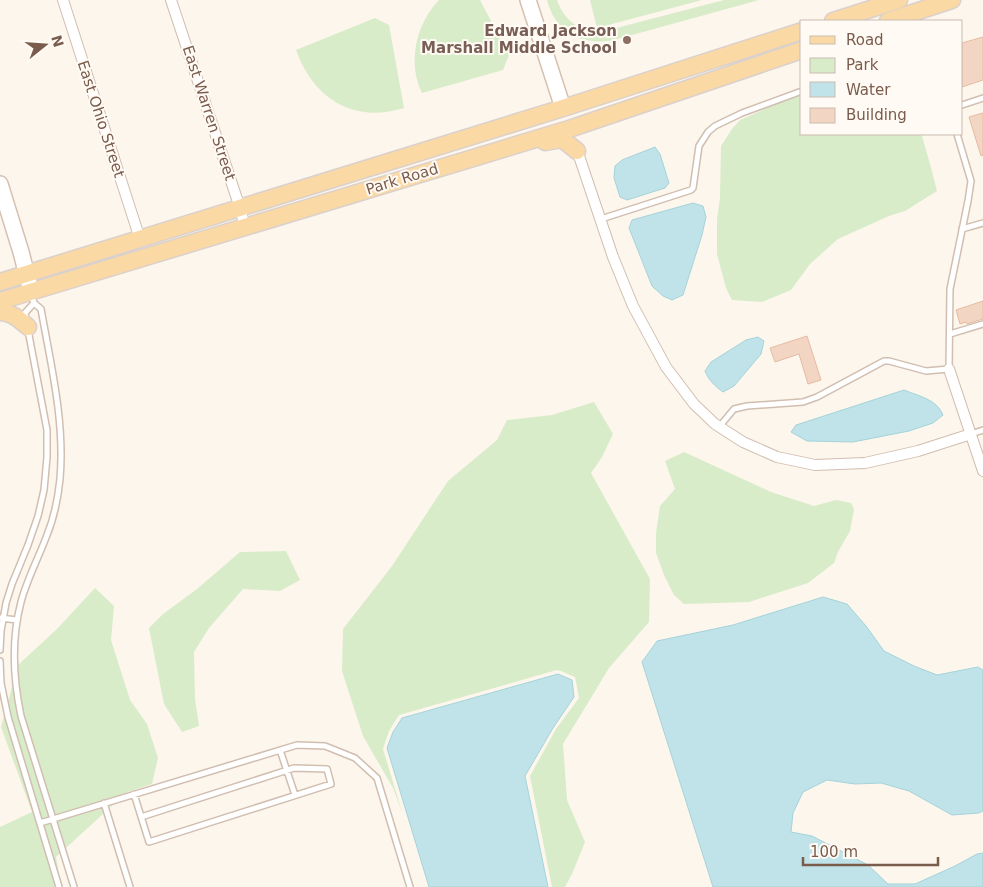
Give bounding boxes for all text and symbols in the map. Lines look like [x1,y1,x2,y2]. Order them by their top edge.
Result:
north arrow [20,20,70,70]
legend [800,20,963,135]
place label: Edward Jackson Marshall Middle School [421,22,617,57]
text: Road [846,31,884,49]
text: N [48,33,67,49]
marker: Edward Jackson Marshall Middle School [621,34,633,46]
street label: East Warren Street [179,43,239,183]
text: Park [846,56,879,74]
street label: East Ohio Street [74,58,128,180]
text: Water [846,81,891,99]
text: Building [846,106,907,124]
street label: Park Road [364,159,440,199]
scale bar [803,834,938,866]
text: 100 m [810,843,858,861]

